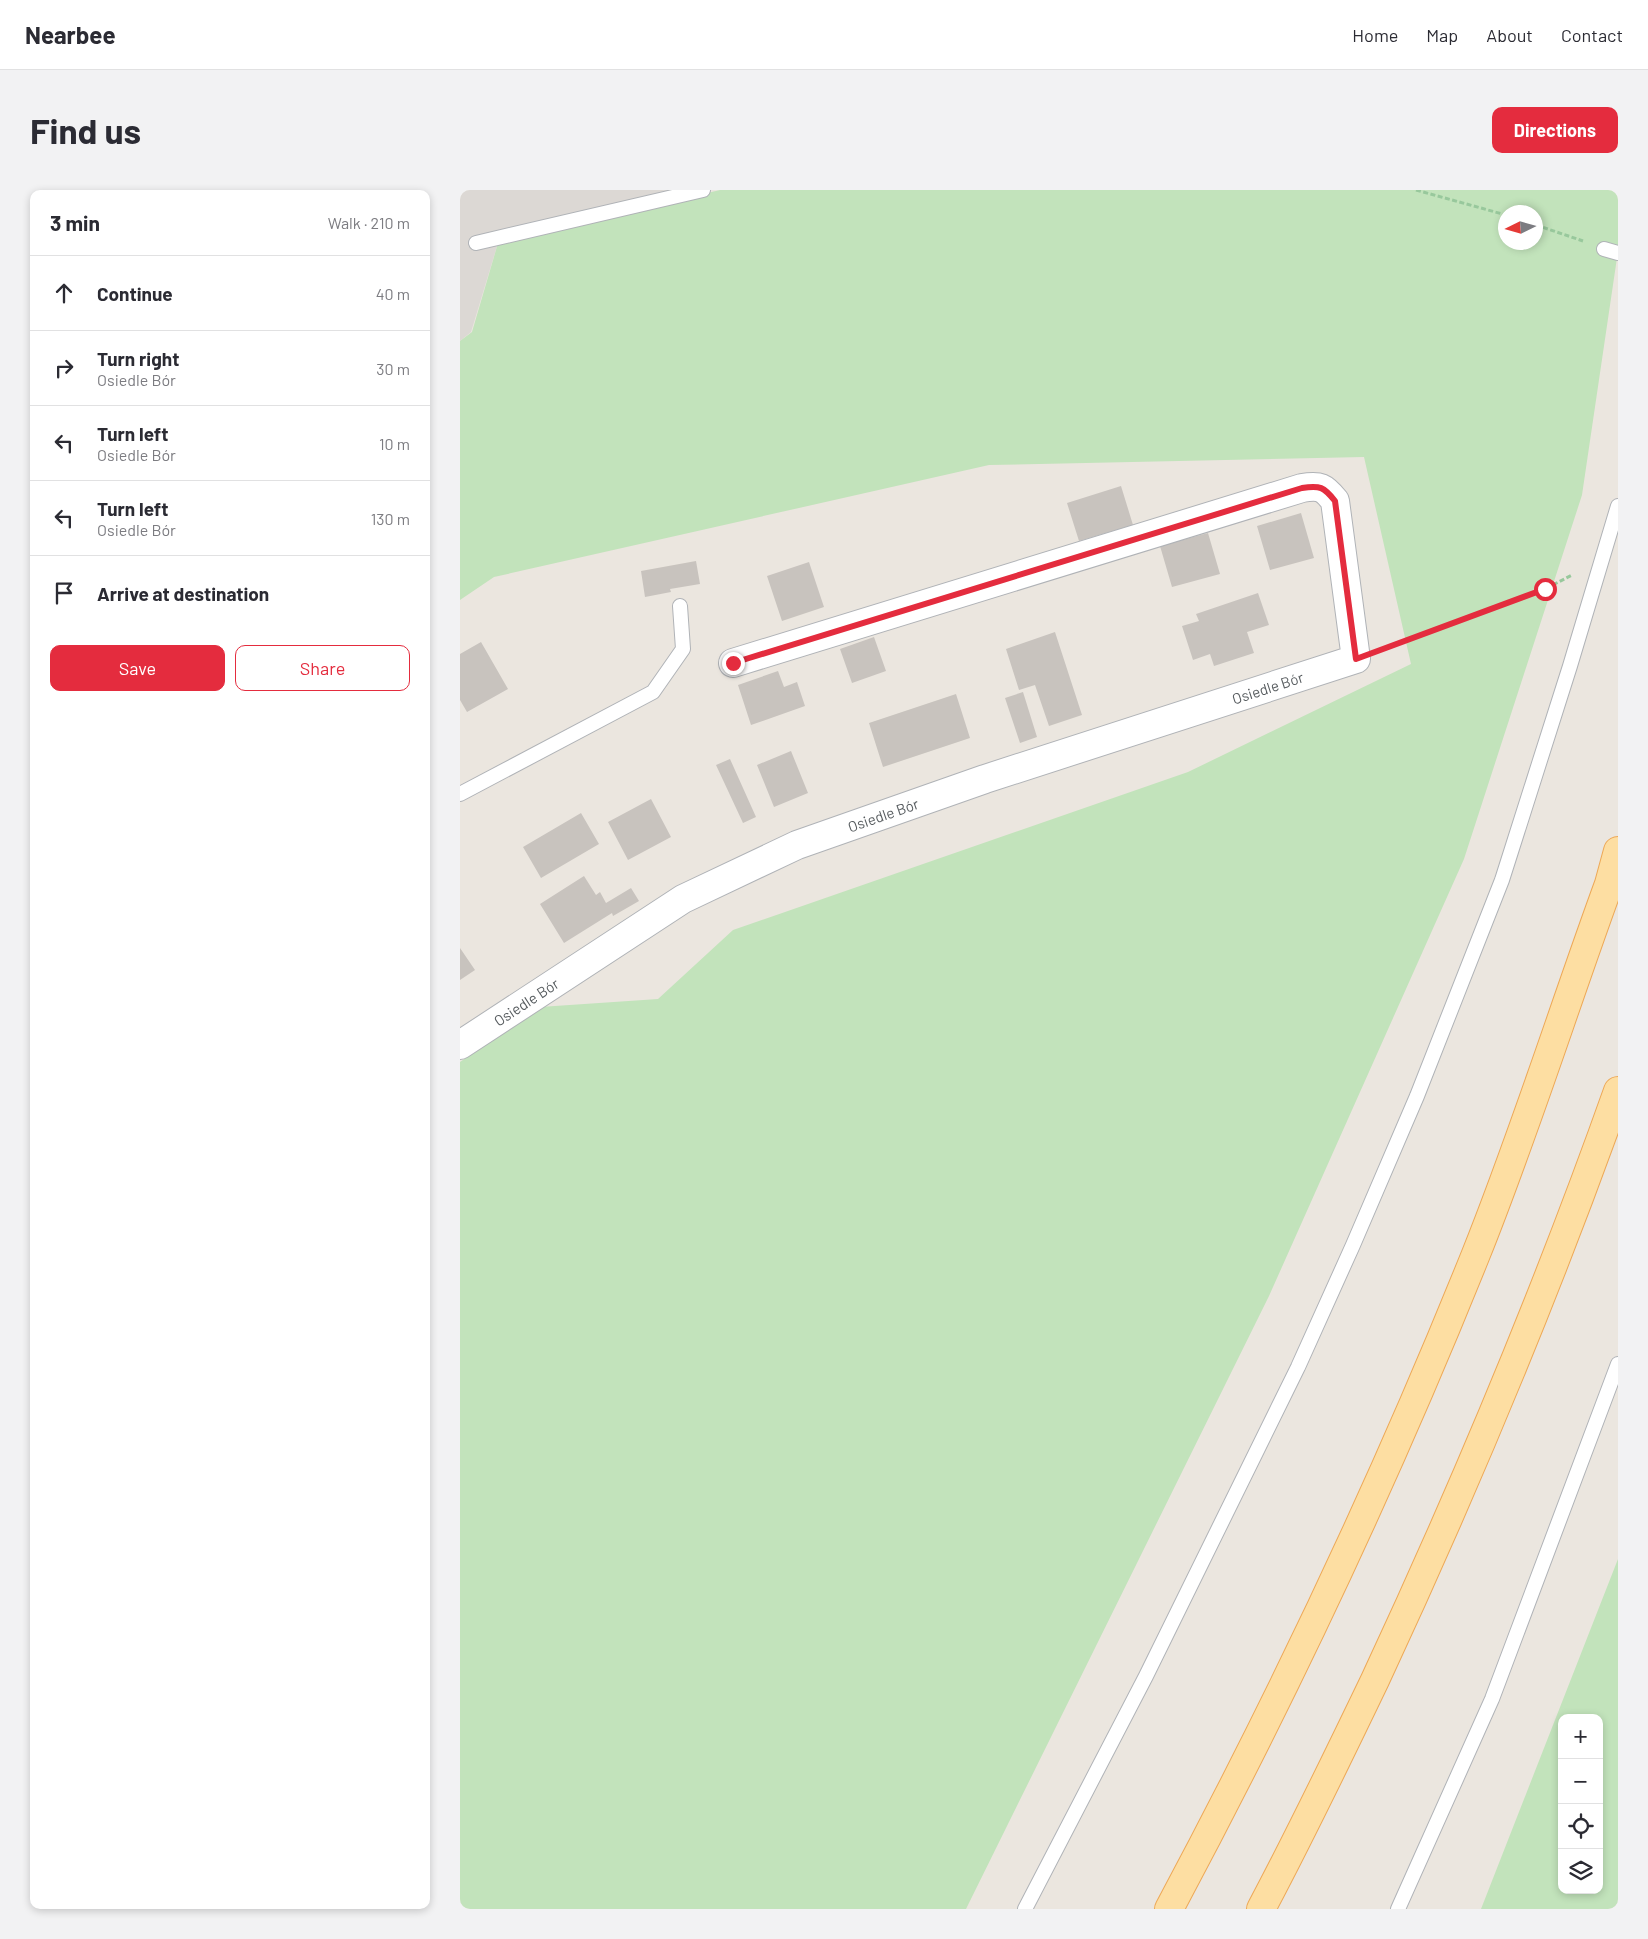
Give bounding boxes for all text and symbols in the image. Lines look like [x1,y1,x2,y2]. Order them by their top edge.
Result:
text: Nearbee [25,20,116,49]
text: Home [1352,24,1398,46]
text: Map [1426,24,1458,46]
text: About [1486,24,1533,46]
text: Contact [1561,24,1623,46]
button: Directions [1492,107,1618,153]
text: Find us [30,109,141,151]
north arrow [1498,205,1543,250]
text: 3 min [50,210,100,235]
text: Walk · 210 m [328,213,410,232]
icon: ahead [50,279,78,307]
text: Continue [97,282,173,305]
text: 40 m [376,284,410,303]
text: Turn right [97,347,179,370]
icon: right [50,354,78,382]
text: 30 m [376,359,410,378]
text: Osiedle Bór [97,370,176,389]
text: Turn left [97,422,168,445]
icon: left [50,429,78,457]
text: 10 m [379,434,410,453]
text: Osiedle Bór [97,445,176,464]
text: Turn left [97,497,168,520]
icon: left [50,504,78,532]
text: 130 m [371,509,410,528]
text: Osiedle Bór [97,520,176,539]
route start [1534,578,1557,601]
icon: arrive [50,579,78,607]
text: Arrive at destination [97,582,269,605]
button: Save [50,645,225,691]
button: Share [235,645,410,691]
route end [722,652,745,675]
street label: Osiedle Bór [1230,667,1306,708]
street label: Osiedle Bór [845,794,922,835]
street label: Osiedle Bór [490,974,562,1030]
map controls [1558,1714,1603,1894]
button: + [1558,1714,1603,1759]
button: − [1558,1759,1603,1804]
button: locate [1558,1804,1603,1849]
button: layers [1558,1849,1603,1894]

